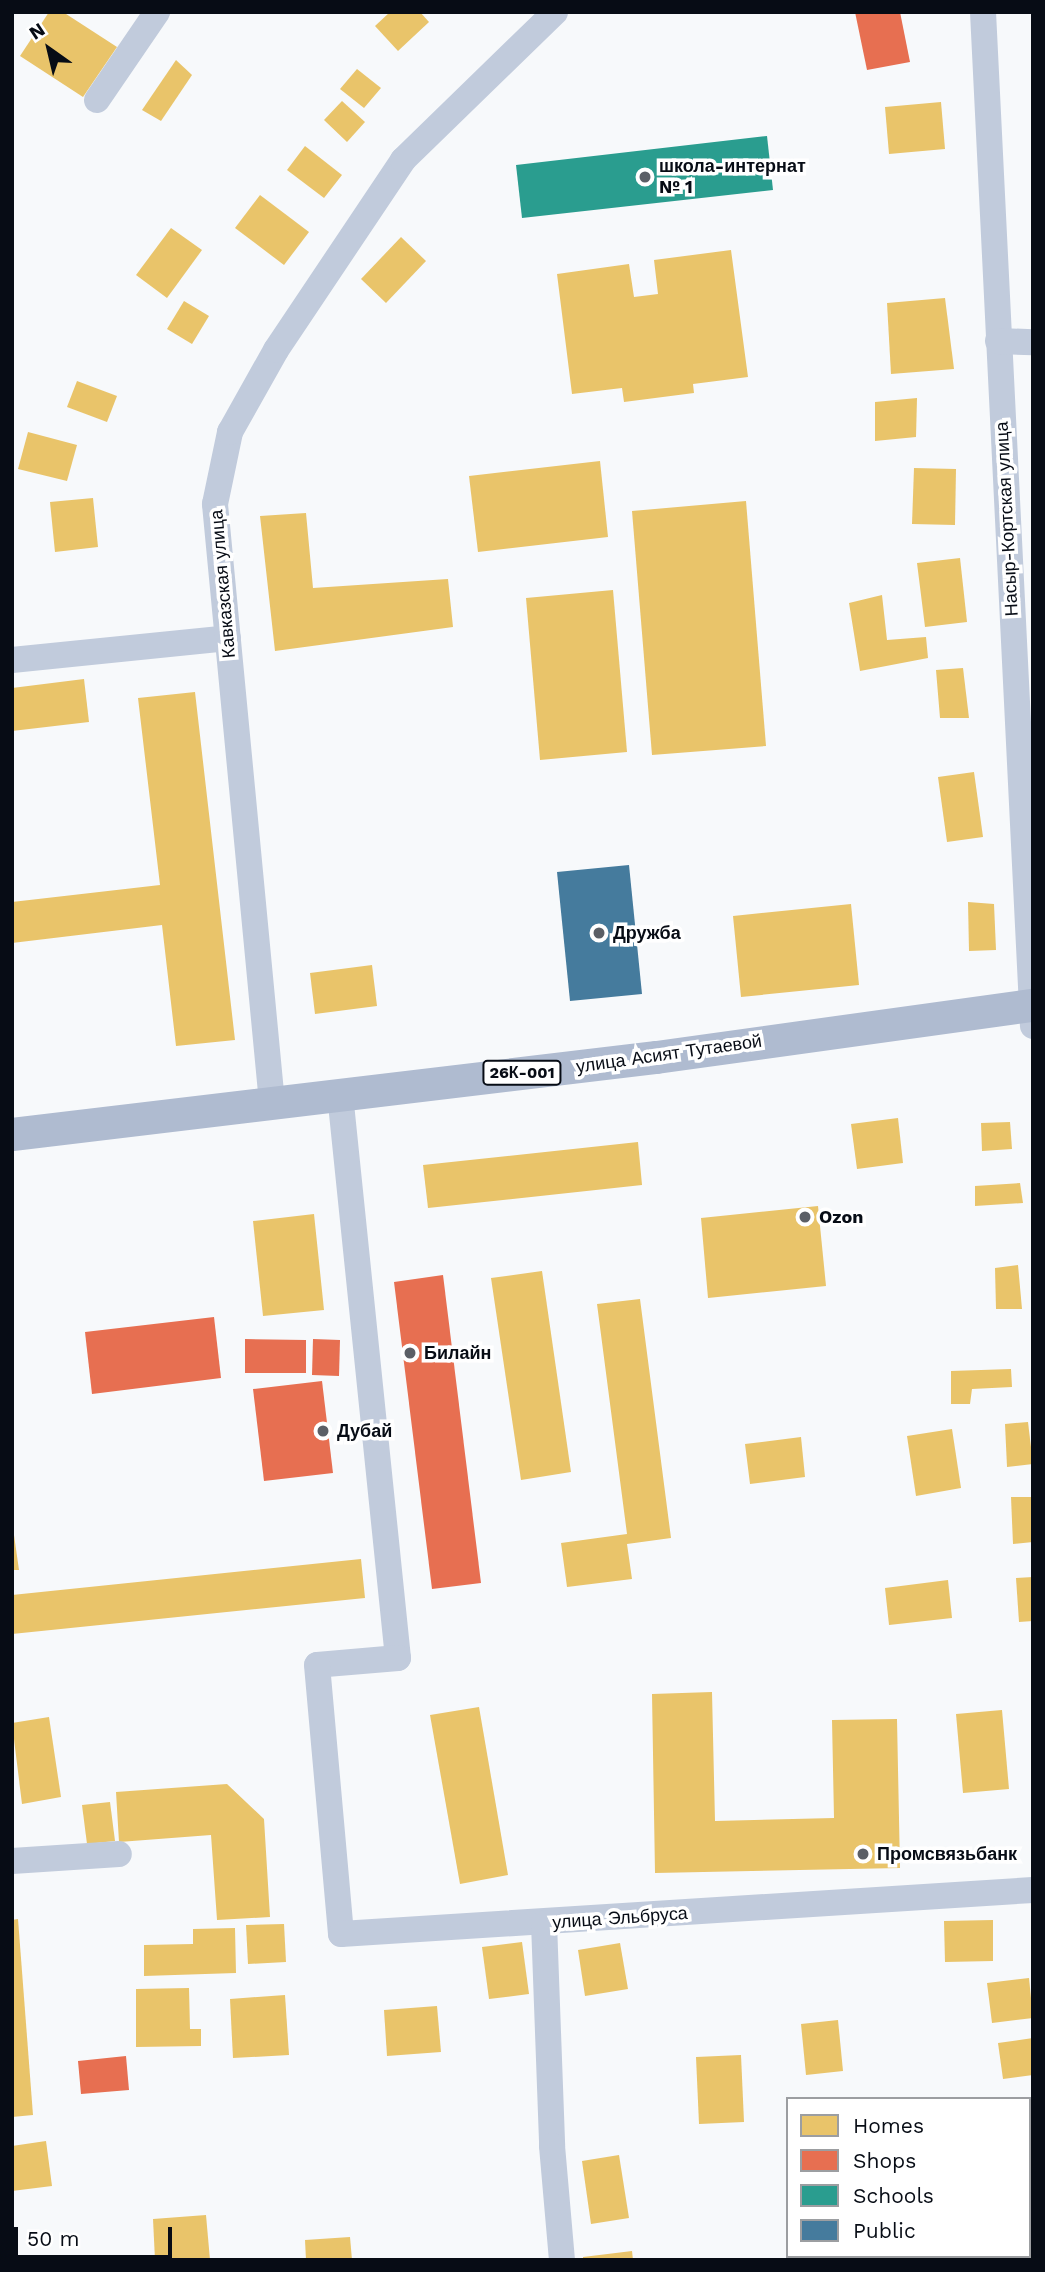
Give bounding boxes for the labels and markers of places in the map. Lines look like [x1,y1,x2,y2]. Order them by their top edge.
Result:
place label: школа-интернат № 1 [659,156,806,198]
marker: школа-интернат № 1 [637,169,653,185]
place label: Дружба [613,922,681,944]
marker: Дружба [591,925,607,941]
place label: Ozon [819,1206,863,1228]
marker: Ozon [797,1209,813,1225]
place label: Билайн [424,1342,491,1364]
marker: Билайн [402,1345,418,1361]
place label: Дубай [337,1420,392,1442]
marker: Дубай [315,1423,331,1439]
place label: Промсвязьбанк [877,1843,1017,1865]
marker: Промсвязьбанк [855,1846,871,1862]

